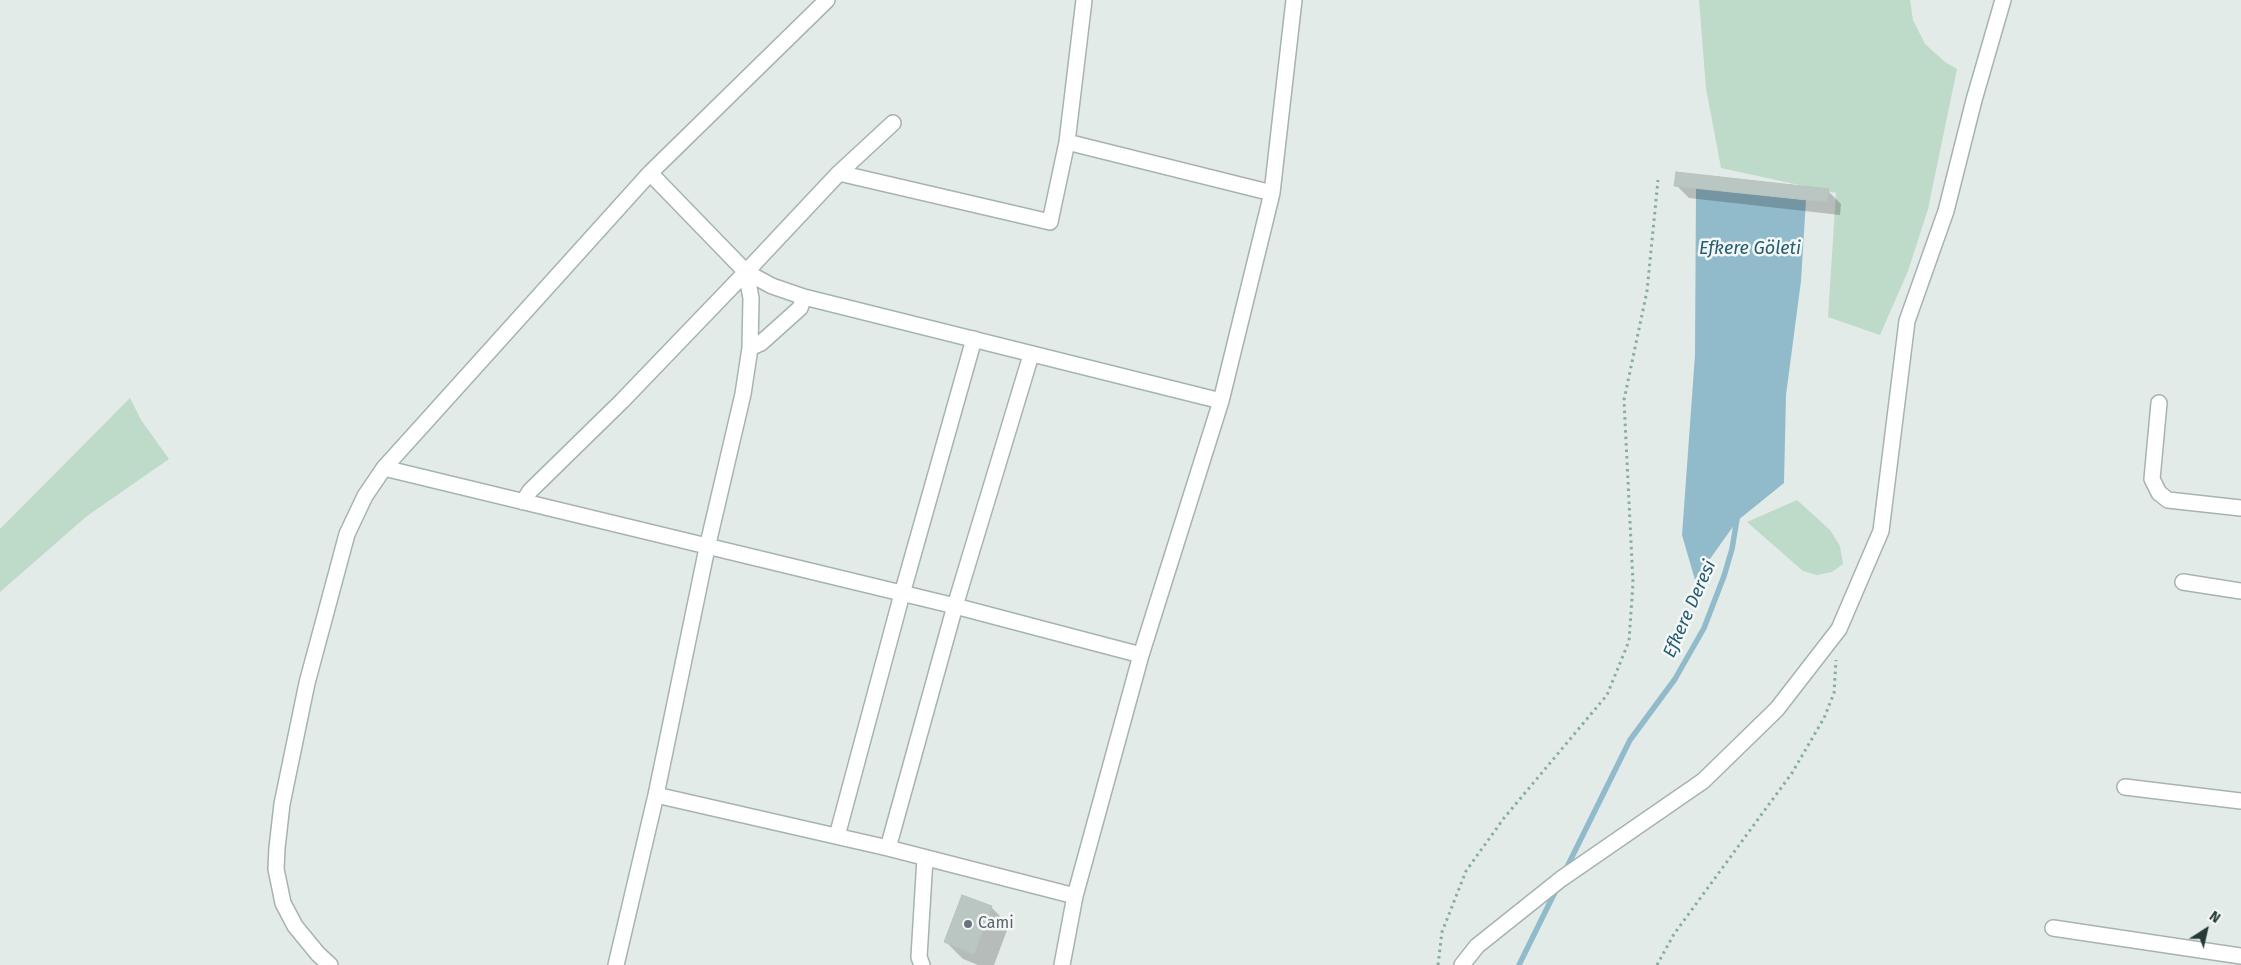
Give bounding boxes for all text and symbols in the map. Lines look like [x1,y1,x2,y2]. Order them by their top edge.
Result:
water label: Efkere Göleti [1699,238,1801,260]
water label: Efkere Deresi [1659,557,1721,661]
north arrow [2181,905,2231,955]
text: N [2206,908,2224,927]
place label: Cami [978,914,1014,934]
marker: Cami [962,918,974,930]

